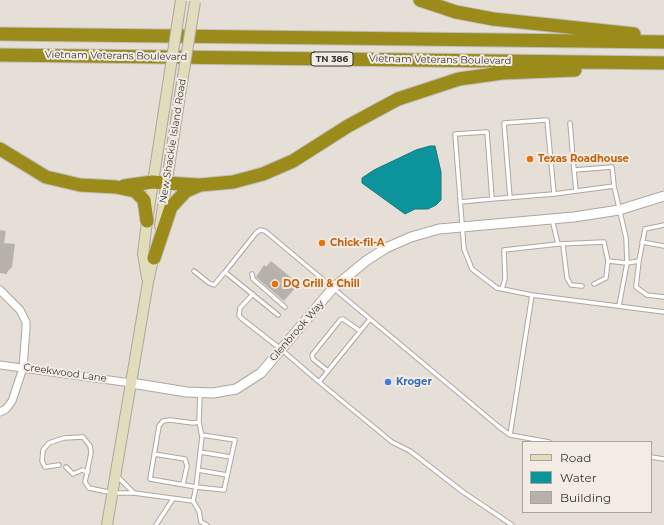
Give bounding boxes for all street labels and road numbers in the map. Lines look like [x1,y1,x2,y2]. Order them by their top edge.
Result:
street label: Vietnam Veterans Boulevard [45,49,187,63]
road number: TN 386 [311,52,353,66]
street label: Vietnam Veterans Boulevard [369,53,511,67]
street label: New Shackle Island Road [157,78,189,204]
street label: Glenbrook Way [267,298,327,364]
street label: Creekwood Lane [23,361,107,385]

